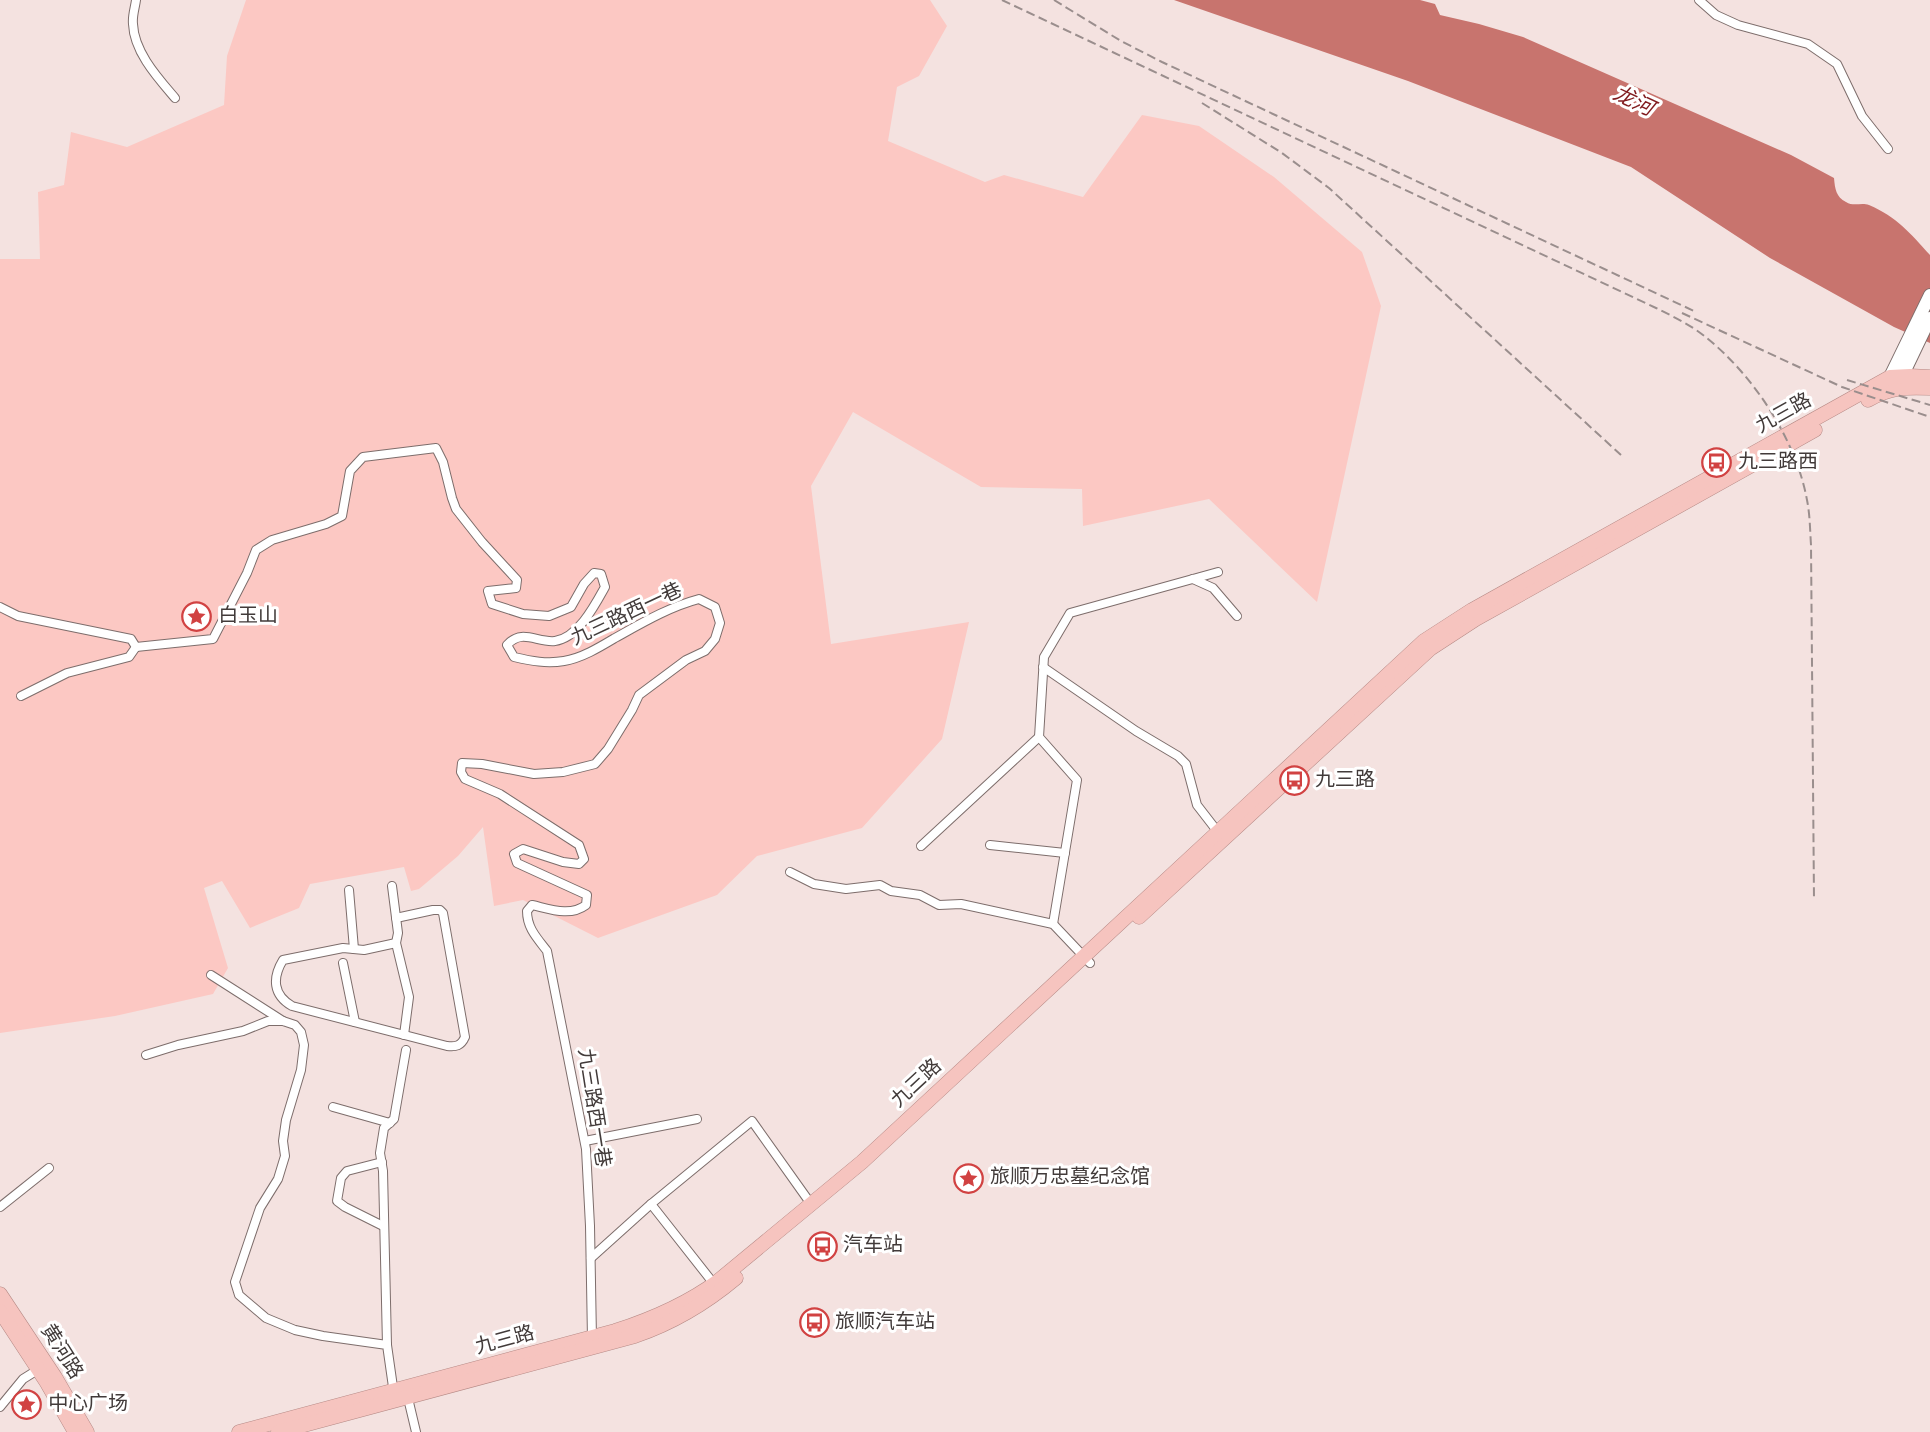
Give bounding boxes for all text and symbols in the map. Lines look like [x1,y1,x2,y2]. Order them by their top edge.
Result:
water label: 龙河 [1608,81,1661,125]
street label: 九三路 [1751,388,1817,440]
bus stop icon: 九三路西 [1701,447,1733,479]
place label: 九三路西 [1738,450,1818,476]
street label: 九三路西一巷 [567,578,687,652]
place icon: 白玉山 [181,601,213,633]
place label: 白玉山 [218,604,278,630]
bus stop icon: 九三路 [1278,765,1310,797]
place label: 九三路 [1315,768,1375,794]
street label: 九三路西一巷 [571,1047,615,1169]
street label: 九三路 [886,1054,948,1114]
place icon: 旅顺万忠墓纪念馆 [953,1162,985,1194]
place label: 旅顺万忠墓纪念馆 [990,1165,1150,1191]
bus stop icon: 汽车站 [806,1230,838,1262]
place label: 汽车站 [843,1233,903,1259]
bus stop icon: 旅顺汽车站 [798,1307,830,1339]
place label: 旅顺汽车站 [835,1310,935,1336]
street label: 黄河路 [34,1320,88,1384]
street label: 九三路 [473,1321,537,1361]
place icon: 中心广场 [11,1389,43,1421]
place label: 中心广场 [48,1392,128,1418]

